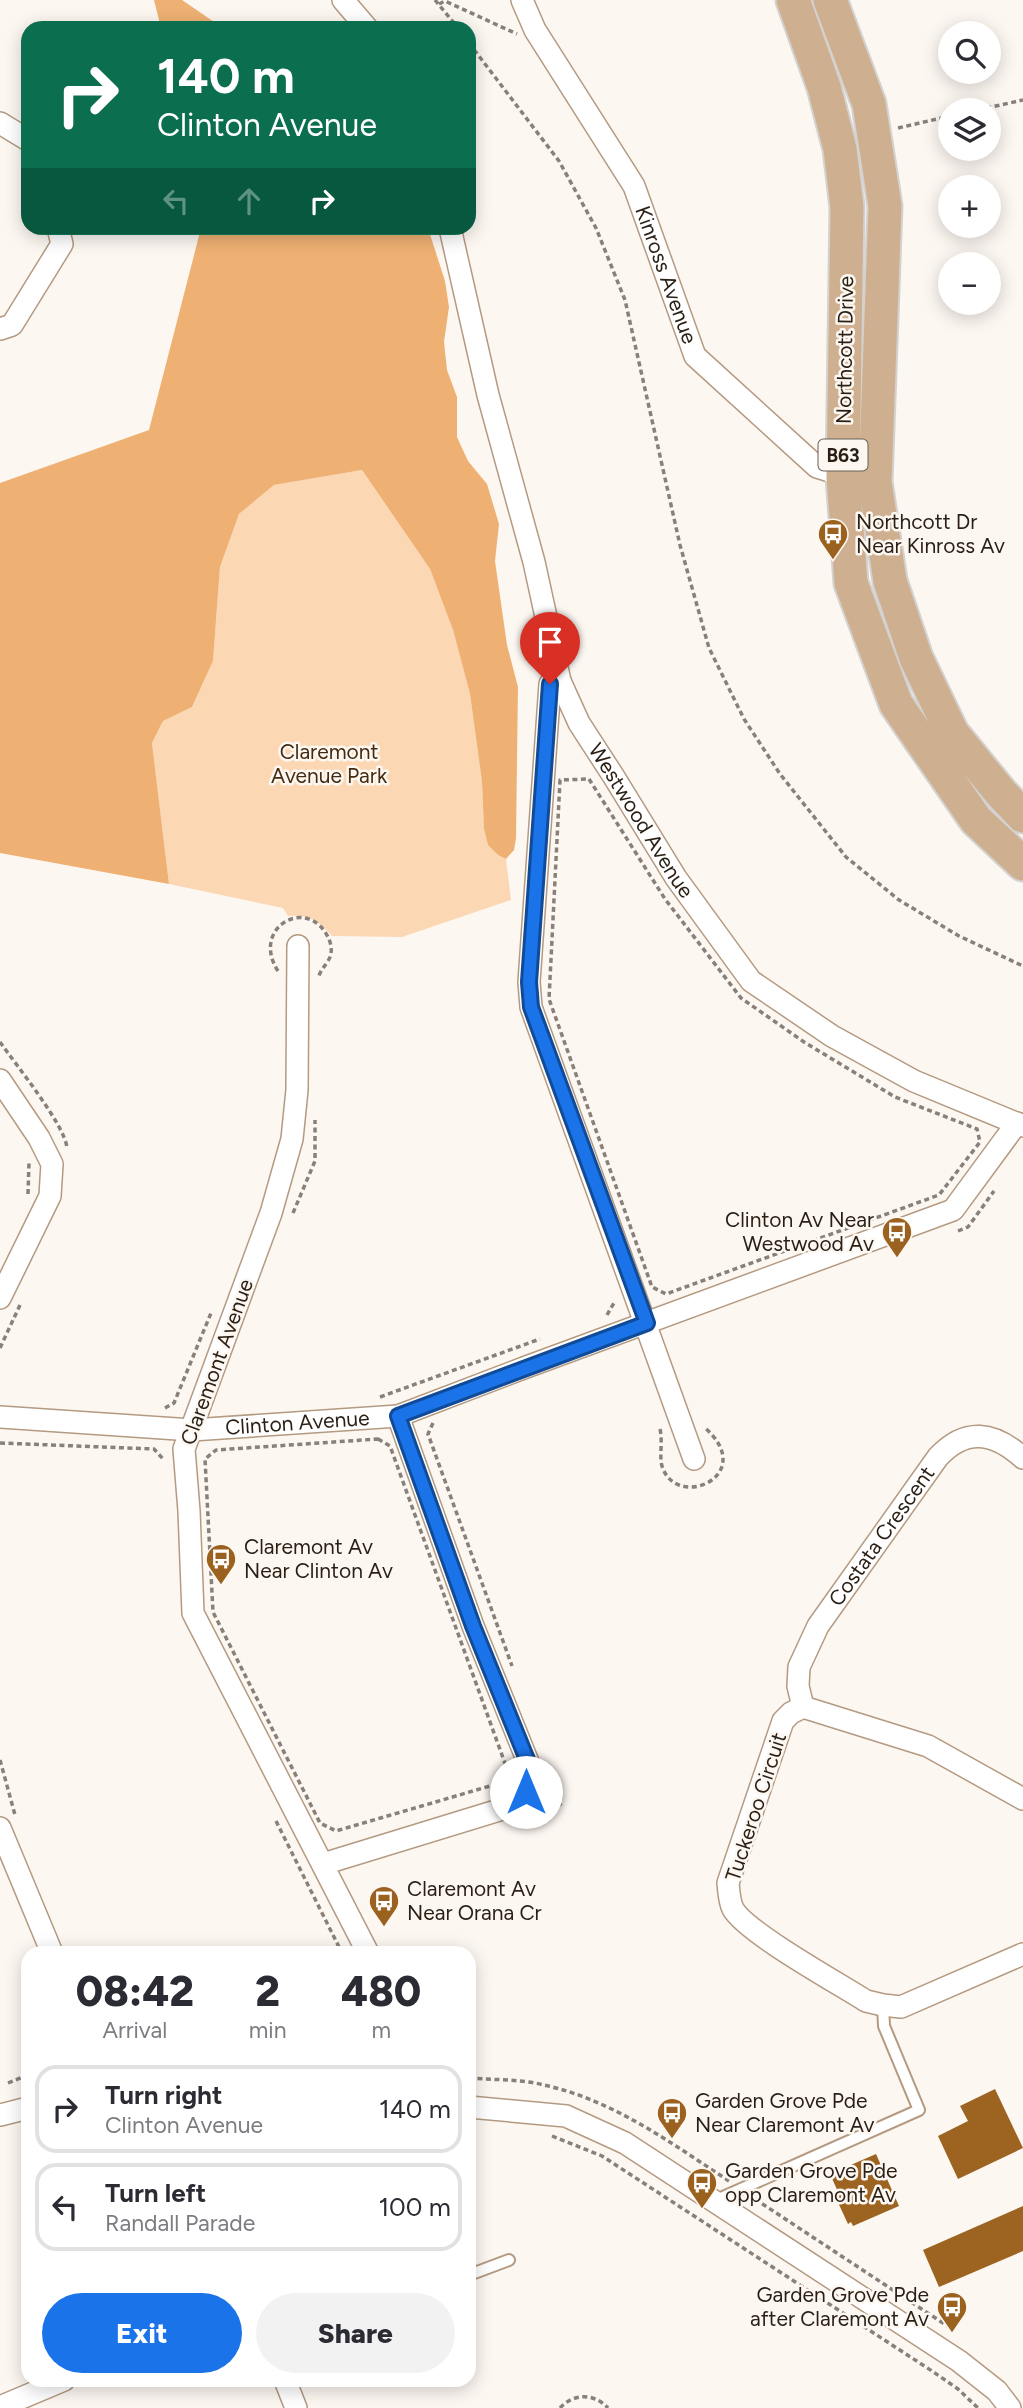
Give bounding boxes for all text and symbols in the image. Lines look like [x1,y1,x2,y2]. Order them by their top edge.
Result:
map controls [938,21,1001,315]
button: search [938,21,1001,84]
text: 140 m [157,46,295,105]
icon: right [42,49,133,140]
button: layers [938,98,1001,161]
text: Clinton Avenue [157,106,377,144]
button: + [938,175,1001,238]
icon: left [157,182,195,220]
icon: ahead [230,182,268,220]
icon: right [303,182,341,220]
street label: Kinross Avenue [630,203,703,347]
button: − [938,252,1001,315]
street label: Northcott Drive [831,276,858,424]
road number: B63 [818,440,868,470]
place label: Northcott Dr Near Kinross Av [856,509,1005,558]
bus stop icon: Northcott Dr Near Kinross Av [816,517,850,561]
pin [520,612,580,684]
icon: arrive [531,623,569,661]
street label: Westwood Avenue [583,738,699,903]
park label: Claremont Avenue Park [271,739,388,788]
place label: Clinton Av Near Westwood Av [725,1207,874,1256]
bus stop icon: Clinton Av Near Westwood Av [880,1215,914,1259]
street label: Claremont Avenue [175,1275,258,1448]
street label: Clinton Avenue [224,1405,370,1440]
street label: Costata Crescent [823,1461,940,1611]
place label: Claremont Av Near Clinton Av [244,1534,393,1583]
bus stop icon: Claremont Av Near Clinton Av [204,1542,238,1586]
street label: Tuckeroo Circuit [720,1729,791,1884]
position arrow [489,1755,563,1829]
place label: Claremont Av Near Orana Cr [407,1876,542,1925]
bus stop icon: Claremont Av Near Orana Cr [367,1884,401,1928]
text: 08:42 [76,1966,194,2017]
text: 2 [255,1966,280,2017]
text: 480 [341,1966,421,2017]
text: Arrival [102,2016,167,2044]
text: min [249,2016,287,2044]
text: m [371,2016,391,2044]
text: Turn right [105,2079,222,2111]
place label: Garden Grove Pde Near Claremont Av [695,2088,875,2137]
icon: right [46,2090,84,2128]
text: 140 m [379,2093,451,2125]
bus stop icon: Garden Grove Pde Near Claremont Av [655,2096,689,2140]
text: Clinton Avenue [105,2111,263,2139]
place label: Garden Grove Pde opp Claremont Av [725,2158,897,2207]
bus stop icon: Garden Grove Pde opp Claremont Av [685,2166,719,2210]
text: Turn left [105,2177,206,2209]
icon: left [46,2188,84,2226]
text: 100 m [378,2191,451,2223]
text: Randall Parade [105,2209,255,2237]
place label: Garden Grove Pde after Claremont Av [750,2282,929,2331]
bus stop icon: Garden Grove Pde after Claremont Av [935,2290,969,2334]
button: Exit [42,2293,242,2373]
button: Share [256,2293,455,2373]

